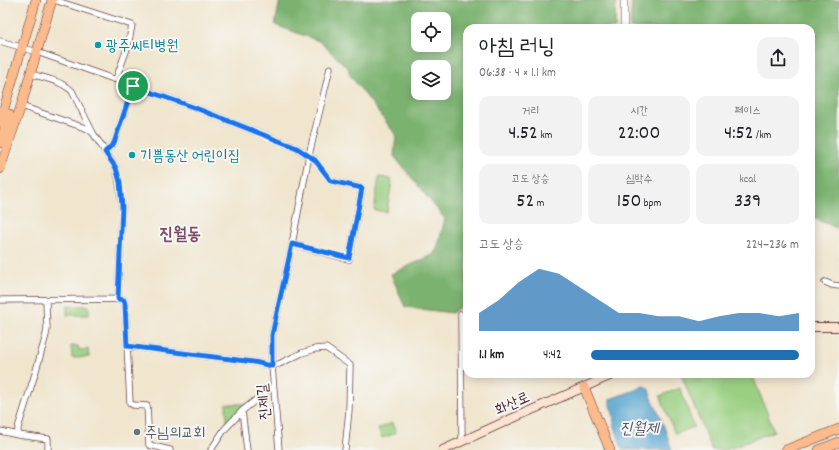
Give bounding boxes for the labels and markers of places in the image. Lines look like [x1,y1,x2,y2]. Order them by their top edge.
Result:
place label: 광주씨티병원 [106,36,178,58]
marker: 광주씨티병원 [93,40,103,50]
pin [116,69,150,103]
place label: 기쁨동산 어린이집 [140,146,240,168]
marker: 기쁨동산 어린이집 [127,150,137,160]
place label: 주님의교회 [145,423,205,445]
marker: 주님의교회 [132,427,142,437]

